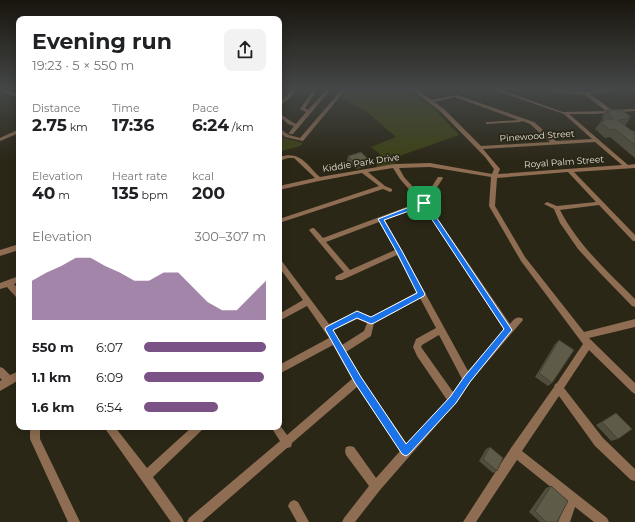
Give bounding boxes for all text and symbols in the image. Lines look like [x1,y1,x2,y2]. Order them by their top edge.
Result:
text: Evening run [32,28,172,55]
button: share [224,29,266,71]
text: 19:23 · 5 × 550 m [32,57,134,73]
text: Distance [32,101,80,115]
text: Time [112,101,140,115]
text: Pace [192,101,219,115]
text: 2.75 [32,115,67,135]
text: 17:36 [112,115,154,135]
text: 6:24 [192,115,229,135]
text: km [67,120,88,134]
text: /km [229,120,254,134]
street label: Pinewood Street [499,127,575,144]
street label: Kiddie Park Drive [322,151,401,174]
street label: Royal Palm Street [524,153,605,170]
text: Elevation [32,169,83,183]
text: Heart rate [112,169,167,183]
text: kcal [192,169,214,183]
text: 40 [32,183,55,203]
text: 135 [112,183,139,203]
text: 200 [192,183,225,203]
pin [407,186,441,220]
text: m [55,188,70,202]
text: bpm [139,188,168,202]
icon: arrive [413,192,435,214]
text: Elevation [32,228,92,244]
text: 300–307 m [194,228,266,244]
text: 550 m [32,339,74,355]
text: 6:07 [96,339,123,355]
text: 1.1 km [32,369,71,385]
text: 6:09 [96,369,123,385]
text: 1.6 km [32,399,74,415]
text: 6:54 [96,399,123,415]

